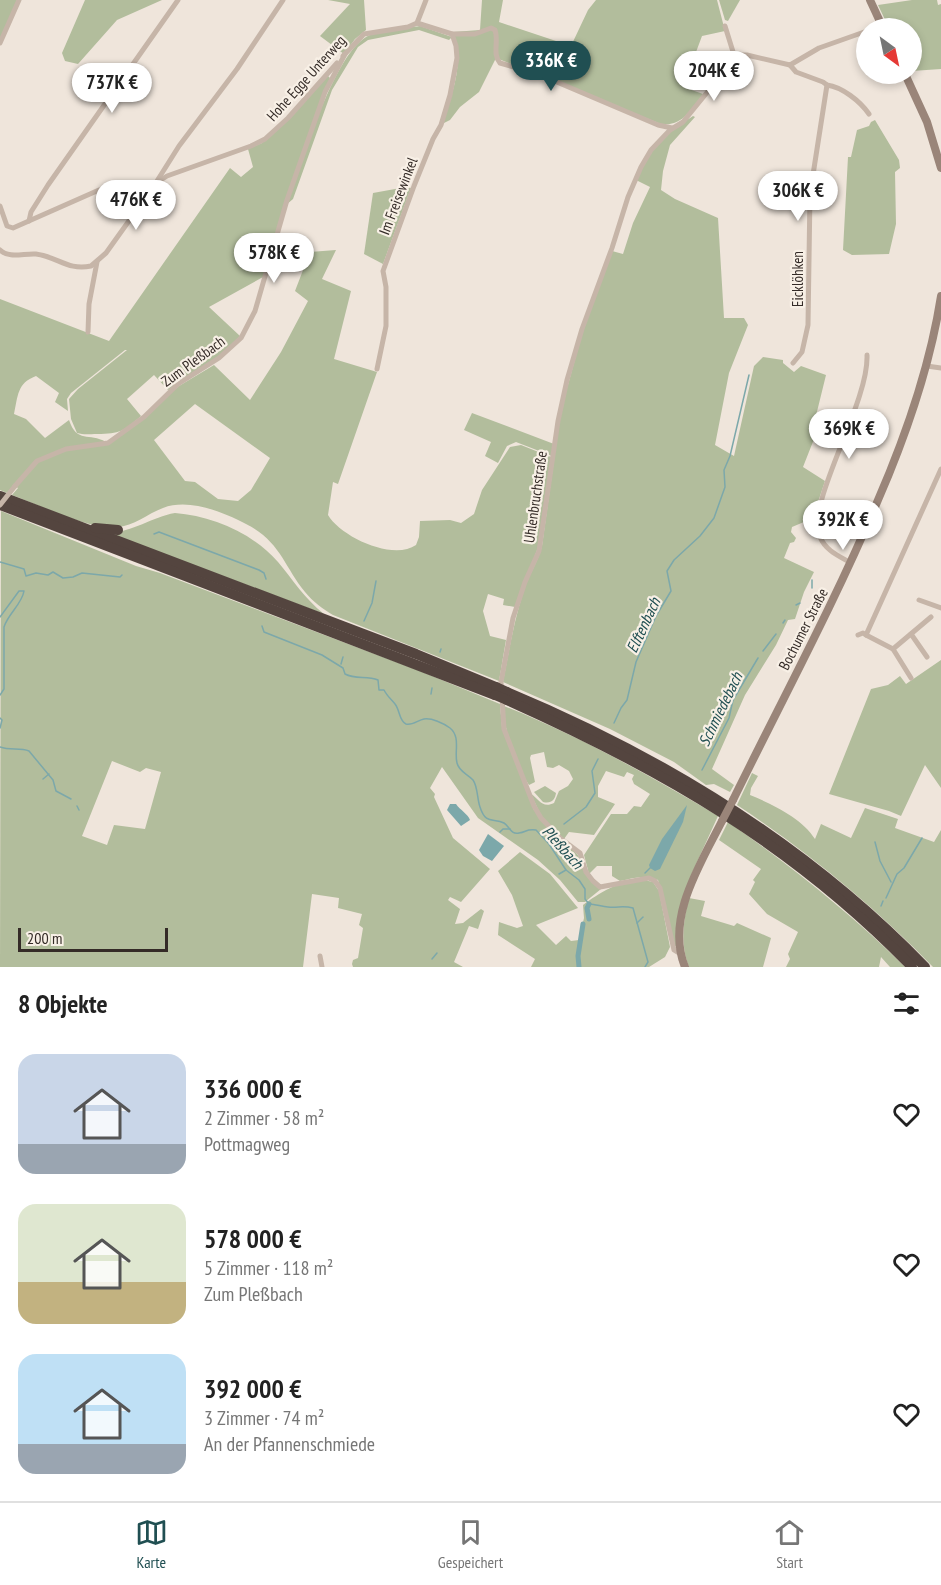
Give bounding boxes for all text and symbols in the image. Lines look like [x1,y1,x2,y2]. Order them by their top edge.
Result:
north arrow [856,18,922,84]
map controls [856,18,922,84]
street label: Hohe Egge Unterweg [262,31,350,125]
pin: 336K € [502,41,600,92]
text: 336K € [525,47,577,73]
pin: 204K € [665,51,763,102]
text: 204K € [688,57,740,83]
pin: 737K € [63,63,161,114]
text: 737K € [86,69,138,95]
street label: Im Freisewinkel [375,154,422,237]
pin: 306K € [749,171,847,222]
text: 306K € [772,177,824,203]
pin: 476K € [87,180,185,231]
text: 476K € [110,186,162,212]
pin: 578K € [225,233,323,284]
text: 578K € [248,239,300,265]
street label: Eicklöhken [788,251,807,307]
street label: Zum Pleßbach [157,332,229,390]
pin: 369K € [800,409,898,460]
text: 369K € [823,415,875,441]
street label: Uhlenbruchstraße [519,450,551,544]
pin: 392K € [794,500,892,551]
text: 392K € [817,506,869,532]
street label: Bochumer Straße [774,585,832,673]
water label: Elftenbach [622,593,665,656]
water label: Schmiedebach [694,668,747,749]
water label: Pleßbach [538,821,588,874]
scale bar [18,925,168,953]
text: 200 m [27,928,62,948]
text: 8 Objekte [18,987,108,1020]
icon: filters [890,987,923,1020]
text: 336 000 € [204,1072,302,1105]
icon: home [66,1078,138,1150]
icon: heart [890,1098,923,1131]
text: 2 Zimmer · 58 m² [204,1105,324,1131]
text: Pottmagweg [204,1131,290,1157]
text: 578 000 € [204,1222,302,1255]
icon: home [66,1228,138,1300]
icon: heart [890,1248,923,1281]
text: 5 Zimmer · 118 m² [204,1255,333,1281]
text: Zum Pleßbach [204,1281,303,1307]
text: 392 000 € [204,1372,302,1405]
icon: home [66,1378,138,1450]
icon: heart [890,1398,923,1431]
text: 3 Zimmer · 74 m² [204,1405,324,1431]
text: An der Pfannenschmiede [204,1431,375,1457]
tab: Karte [135,1516,168,1572]
tab: Gespeichert [438,1516,503,1572]
tab: Start [773,1516,806,1572]

